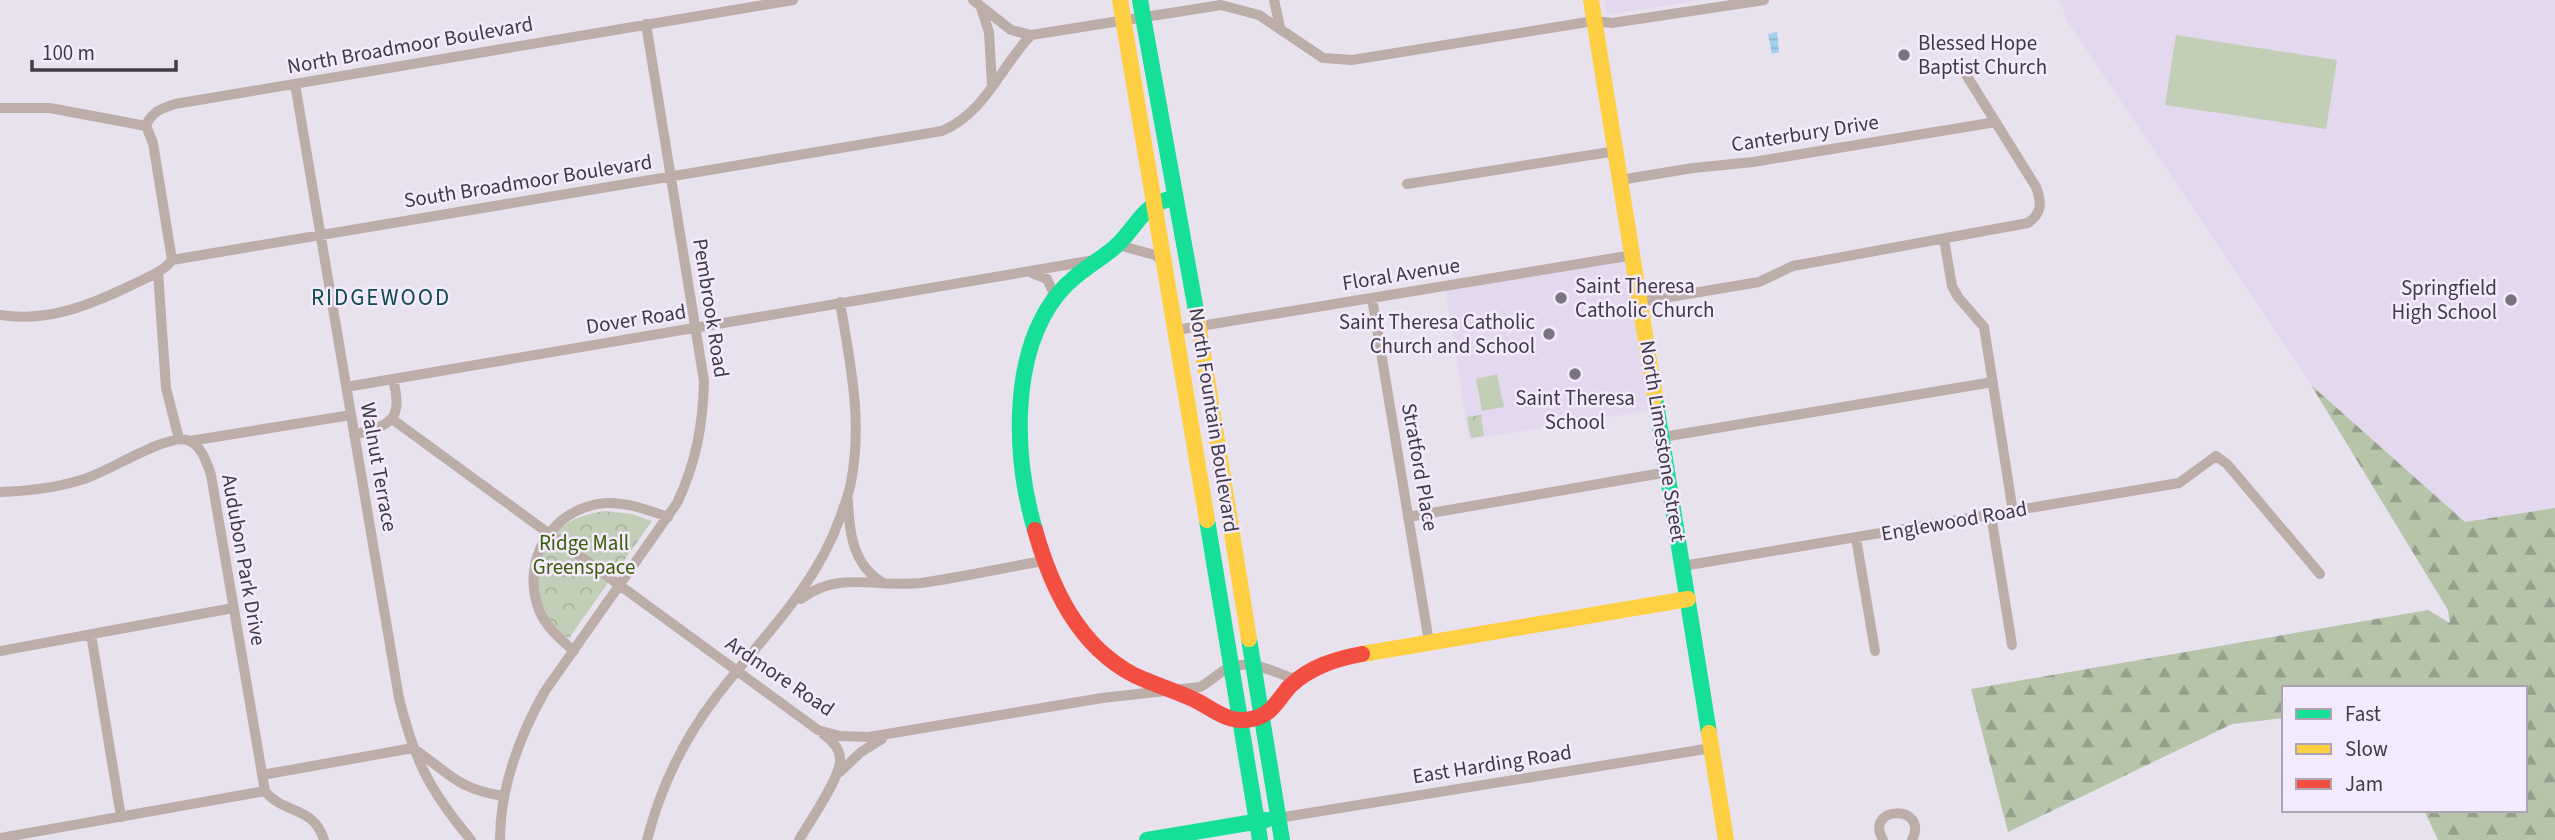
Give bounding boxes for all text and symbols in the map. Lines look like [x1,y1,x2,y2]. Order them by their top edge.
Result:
street label: North Broadmoor Boulevard [285,9,535,81]
scale bar [32,28,175,72]
place label: Blessed Hope Baptist Church [1918,28,2047,82]
text: 100 m [42,38,95,68]
marker: Blessed Hope Baptist Church [1896,47,1912,63]
street label: Canterbury Drive [1729,107,1881,159]
street label: South Broadmoor Boulevard [402,147,654,215]
street label: Pembrook Road [685,236,737,380]
street label: Floral Avenue [1340,250,1462,298]
place label: Saint Theresa Catholic Church [1575,271,1714,325]
place label: Springfield High School [2392,273,2497,327]
district label: RIDGEWOOD [311,281,451,314]
marker: Saint Theresa Catholic Church [1553,290,1569,306]
marker: Springfield High School [2503,292,2519,308]
street label: Dover Road [584,296,688,342]
street label: North Fountain Boulevard [1181,305,1247,535]
place label: Saint Theresa Catholic Church and School [1339,307,1535,361]
marker: Saint Theresa Catholic Church and School [1541,326,1557,342]
street label: North Limestone Street [1632,338,1694,544]
marker: Saint Theresa School [1567,366,1583,382]
place label: Saint Theresa School [1515,383,1635,437]
street label: Walnut Terrace [353,400,405,534]
street label: Stratford Place [1394,401,1446,533]
street label: Audubon Park Drive [214,472,274,648]
street label: Englewood Road [1879,493,2029,549]
park label: Ridge Mall Greenspace [533,528,635,582]
street label: Ardmore Road [720,628,840,724]
legend [2282,686,2527,812]
text: Fast [2345,699,2381,729]
text: Slow [2345,734,2388,764]
street label: East Harding Road [1410,737,1574,791]
text: Jam [2345,769,2383,799]

